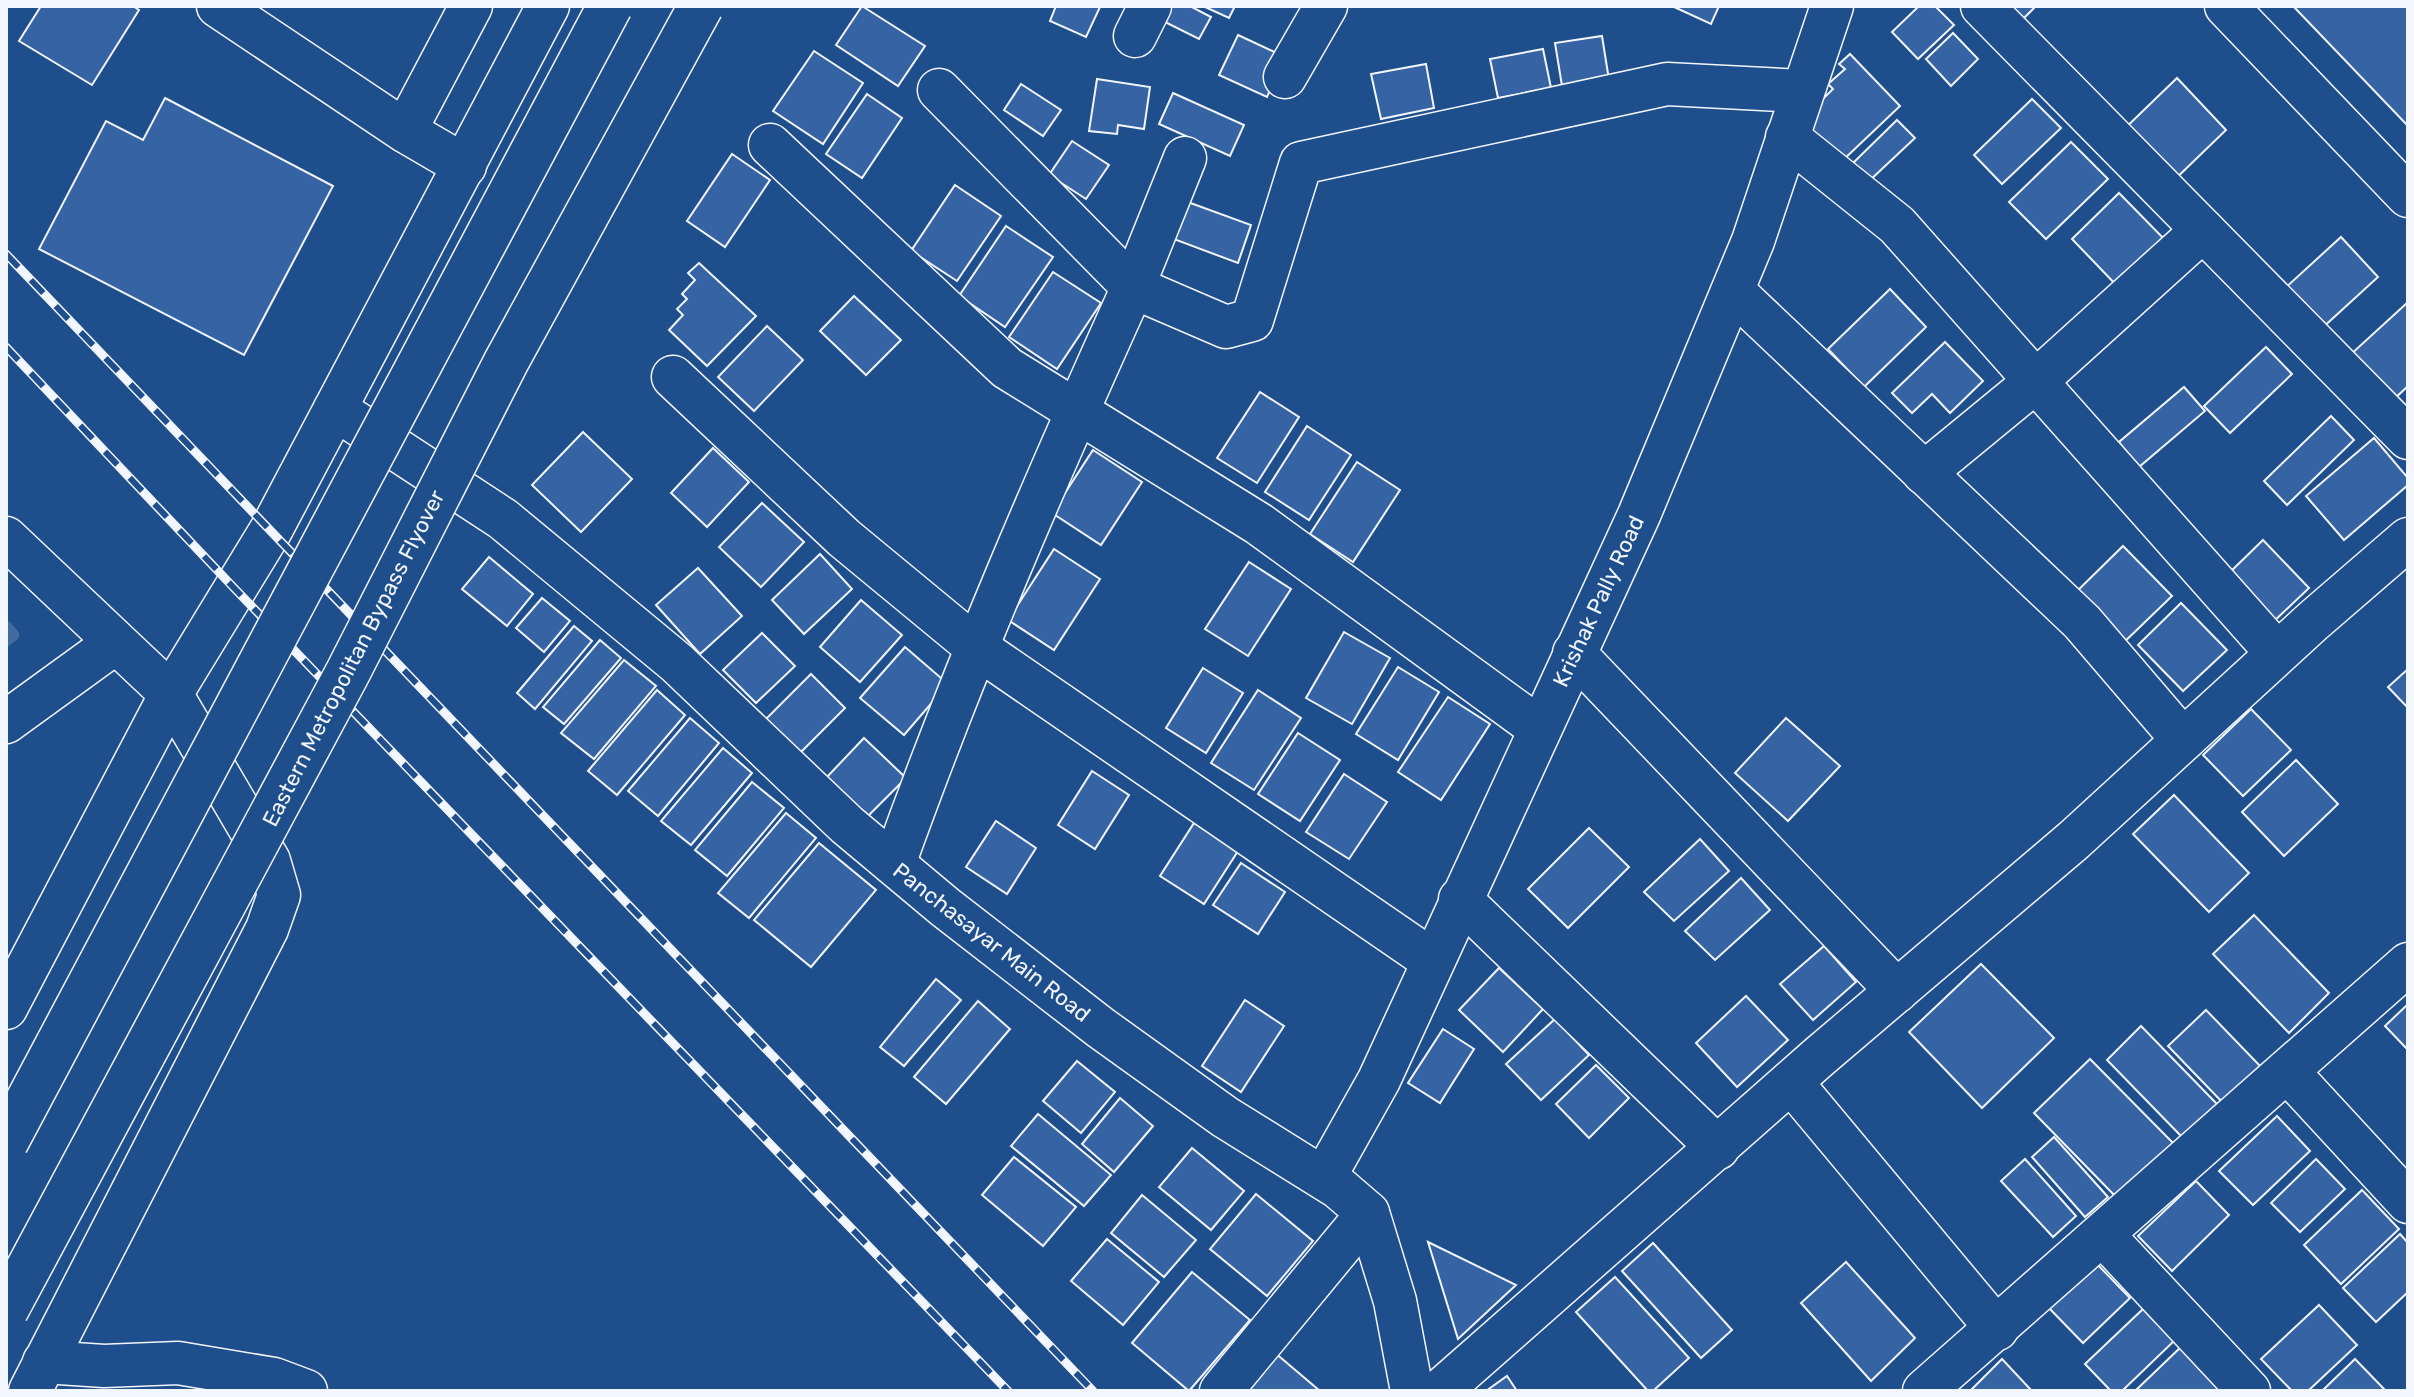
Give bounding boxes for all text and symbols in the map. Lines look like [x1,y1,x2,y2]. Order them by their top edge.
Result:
street label: Eastern Metropolitan Bypass Flyover [256,485,451,831]
street label: Krishak Pally Road [1547,511,1650,691]
street label: Panchasayar Main Road [888,857,1096,1028]

